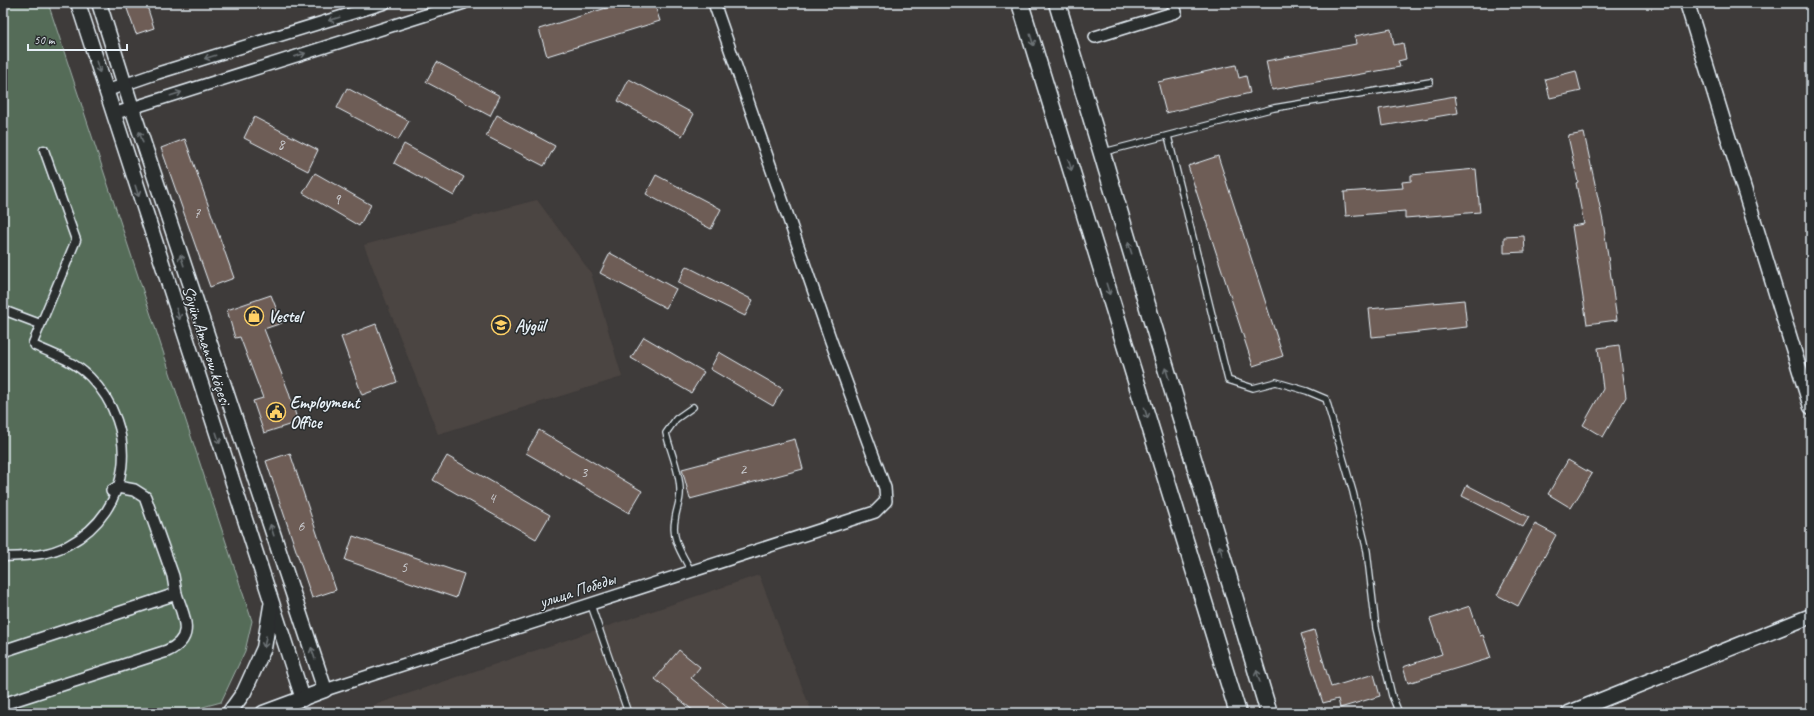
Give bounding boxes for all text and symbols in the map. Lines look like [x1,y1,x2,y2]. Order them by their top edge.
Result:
one-way arrow [328,16,341,23]
scale bar [28,26,127,52]
text: 50 m [34,32,56,48]
one-way arrow [1028,34,1036,46]
one-way arrow [294,51,307,58]
one-way arrow [204,54,217,61]
one-way arrow [95,60,102,73]
one-way arrow [170,90,183,97]
one-way arrow [137,130,144,143]
house number: 8 [278,135,286,154]
one-way arrow [1067,158,1074,171]
one-way arrow [134,184,142,196]
house number: 9 [334,190,342,209]
house number: 7 [194,204,202,223]
one-way arrow [1126,242,1133,255]
one-way arrow [178,254,185,267]
one-way arrow [1105,282,1112,295]
street label: Söyün Amanow köçesi [177,283,236,409]
shop icon: Vestel [243,305,265,327]
place label: Vestel [268,306,305,327]
one-way arrow [174,308,182,320]
school or university icon: Aýgül [490,314,512,336]
place label: Aýgül [515,315,549,336]
one-way arrow [1163,367,1170,380]
place label: Employment Office [290,392,362,433]
public building icon: Employment Office [265,401,287,423]
one-way arrow [1143,406,1150,419]
one-way arrow [215,431,222,444]
house number: 2 [740,460,748,479]
house number: 3 [581,463,589,482]
house number: 4 [489,489,497,508]
house number: 6 [298,517,306,536]
one-way arrow [268,523,275,536]
one-way arrow [1217,545,1224,558]
house number: 5 [401,558,409,577]
street label: улица Победы [536,568,620,613]
one-way arrow [261,635,269,648]
one-way arrow [309,646,316,659]
one-way arrow [1254,669,1261,682]

